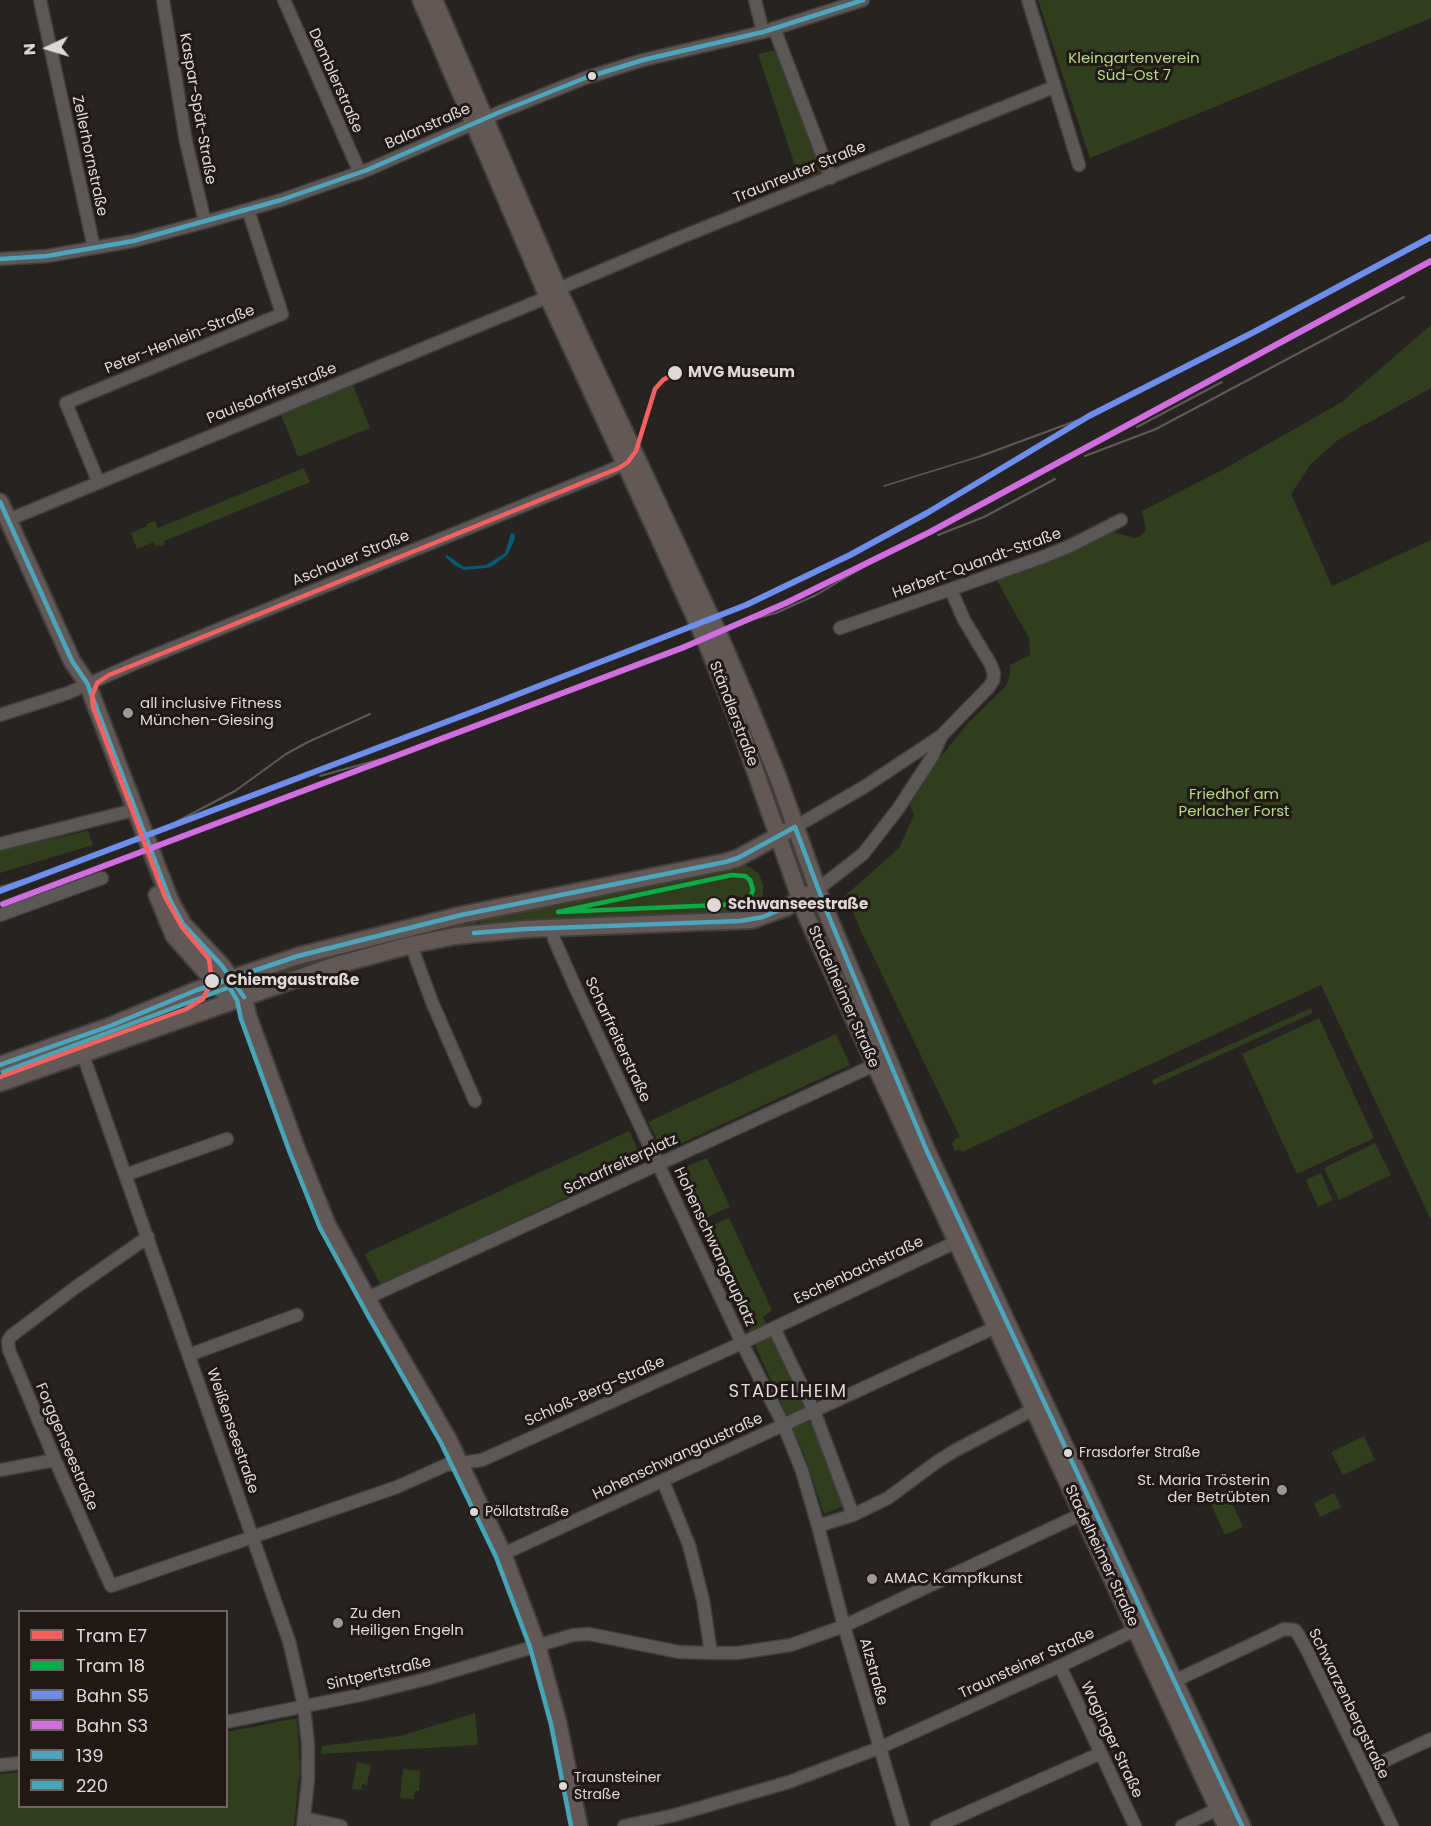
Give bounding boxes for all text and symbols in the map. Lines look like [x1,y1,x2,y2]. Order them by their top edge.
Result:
north arrow [18,18,78,78]
street label: Demblerstraße [304,26,366,136]
street label: Kaspar-Spät-Straße [175,32,219,186]
text: N [18,42,41,56]
park label: Kleingartenverein Süd-Ost 7 [1068,50,1200,85]
unlabelled marker [586,70,598,82]
street label: Zellerhornstraße [67,94,111,218]
street label: Balanstraße [383,100,473,154]
street label: Traunreuter Straße [731,138,869,208]
street label: Peter-Henlein-Straße [102,302,258,378]
street label: Paulsdorfferstraße [204,360,340,428]
marker: MVG Museum [666,364,684,382]
place label: MVG Museum [688,364,795,382]
street label: Herbert-Quandt-Straße [890,525,1064,603]
street label: Aschauer Straße [290,527,412,591]
street label: Ständlerstraße [705,659,761,769]
place label: all inclusive Fitness München-Giesing [140,695,282,730]
marker: all inclusive Fitness München-Giesing [121,706,135,720]
park label: Friedhof am Perlacher Forst [1178,786,1290,821]
marker: Schwanseestraße [705,896,723,914]
place label: Schwanseestraße [728,896,868,914]
street label: Stadelheimer Straße [803,923,883,1071]
marker: Chiemgaustraße [203,972,221,990]
place label: Chiemgaustraße [226,972,359,990]
street label: Scharfreiterstraße [580,975,654,1105]
street label: Scharfreiterplatz [561,1131,681,1199]
street label: Hohenschwangauplatz [669,1165,759,1329]
street label: Eschenbachstraße [791,1233,927,1309]
street label: Schloß-Berg-Straße [522,1353,668,1431]
street label: Weißenseestraße [202,1366,262,1496]
street label: Forggenseestraße [31,1380,101,1514]
district label: STADELHEIM [729,1381,847,1403]
street label: Hohenschwangaustraße [590,1410,766,1504]
place label: Frasdorfer Straße [1079,1445,1200,1461]
marker: Frasdorfer Straße [1062,1447,1074,1459]
place label: St. Maria Trösterin der Betrübten [1137,1472,1270,1507]
street label: Stadelheimer Straße [1060,1482,1142,1630]
marker: St. Maria Trösterin der Betrübten [1275,1483,1289,1497]
place label: Pöllatstraße [485,1504,569,1520]
marker: Pöllatstraße [468,1506,480,1518]
place label: AMAC Kampfkunst [884,1570,1023,1588]
marker: AMAC Kampfkunst [865,1572,879,1586]
place label: Zu den Heiligen Engeln [350,1605,464,1640]
legend [18,1610,228,1808]
marker: Zu den Heiligen Engeln [331,1616,345,1630]
text: Tram E7 [76,1623,147,1648]
street label: Traunsteiner Straße [956,1625,1098,1703]
street label: Schwarzenbergstraße [1304,1626,1392,1782]
street label: Alzstraße [855,1636,891,1708]
text: Tram 18 [76,1653,145,1678]
street label: Sintpertstraße [325,1653,433,1695]
street label: Waginger Straße [1076,1679,1146,1801]
text: Bahn S5 [76,1683,149,1708]
text: Bahn S3 [76,1713,148,1738]
text: 139 [76,1743,104,1768]
place label: Traunsteiner Straße [574,1770,662,1802]
text: 220 [76,1773,108,1798]
marker: Traunsteiner Straße [557,1780,569,1792]

